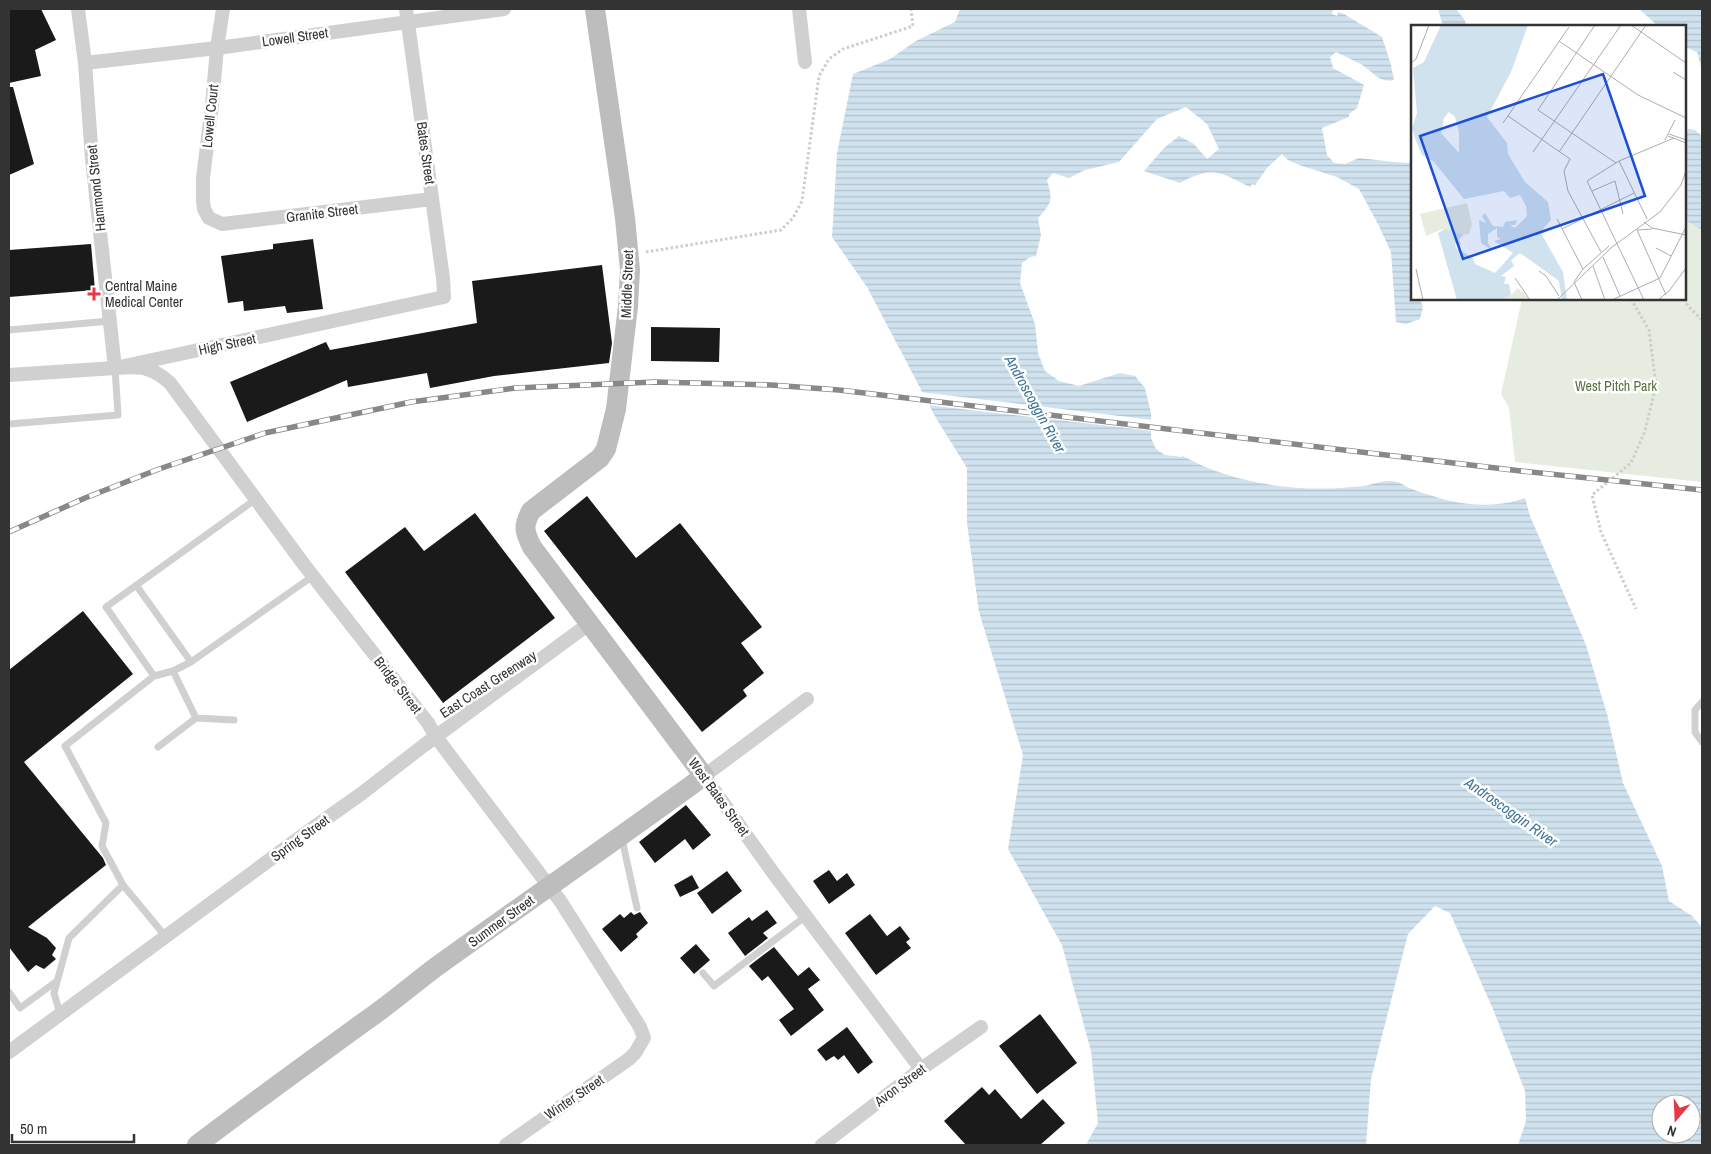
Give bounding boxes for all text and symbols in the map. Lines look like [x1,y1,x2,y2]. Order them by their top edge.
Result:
street label: Lowell Street [261,23,329,51]
inset map [1411,25,1686,300]
street label: Lowell Court [198,83,222,149]
street label: Bates Street [413,120,439,186]
street label: Hammond Street [83,144,109,232]
street label: Granite Street [285,200,359,226]
street label: Middle Street [617,250,637,318]
place label: Central Maine Medical Center [105,277,183,311]
marker: Central Maine Medical Center [87,287,101,301]
street label: High Street [197,329,257,359]
water label: Androscoggin River [999,350,1071,457]
park label: West Pitch Park [1575,377,1657,395]
street label: East Coast Greenway [436,646,540,722]
street label: Bridge Street [370,653,426,717]
street label: West Bates Street [685,754,753,840]
water label: Androscoggin River [1460,771,1563,852]
street label: Spring Street [267,811,333,865]
street label: Summer Street [464,891,538,951]
street label: Avon Street [870,1060,929,1111]
street label: Winter Street [541,1071,607,1123]
north arrow [1651,1094,1701,1144]
scale bar [12,1112,135,1144]
text: 50 m [20,1118,47,1139]
text: N [1665,1121,1679,1141]

